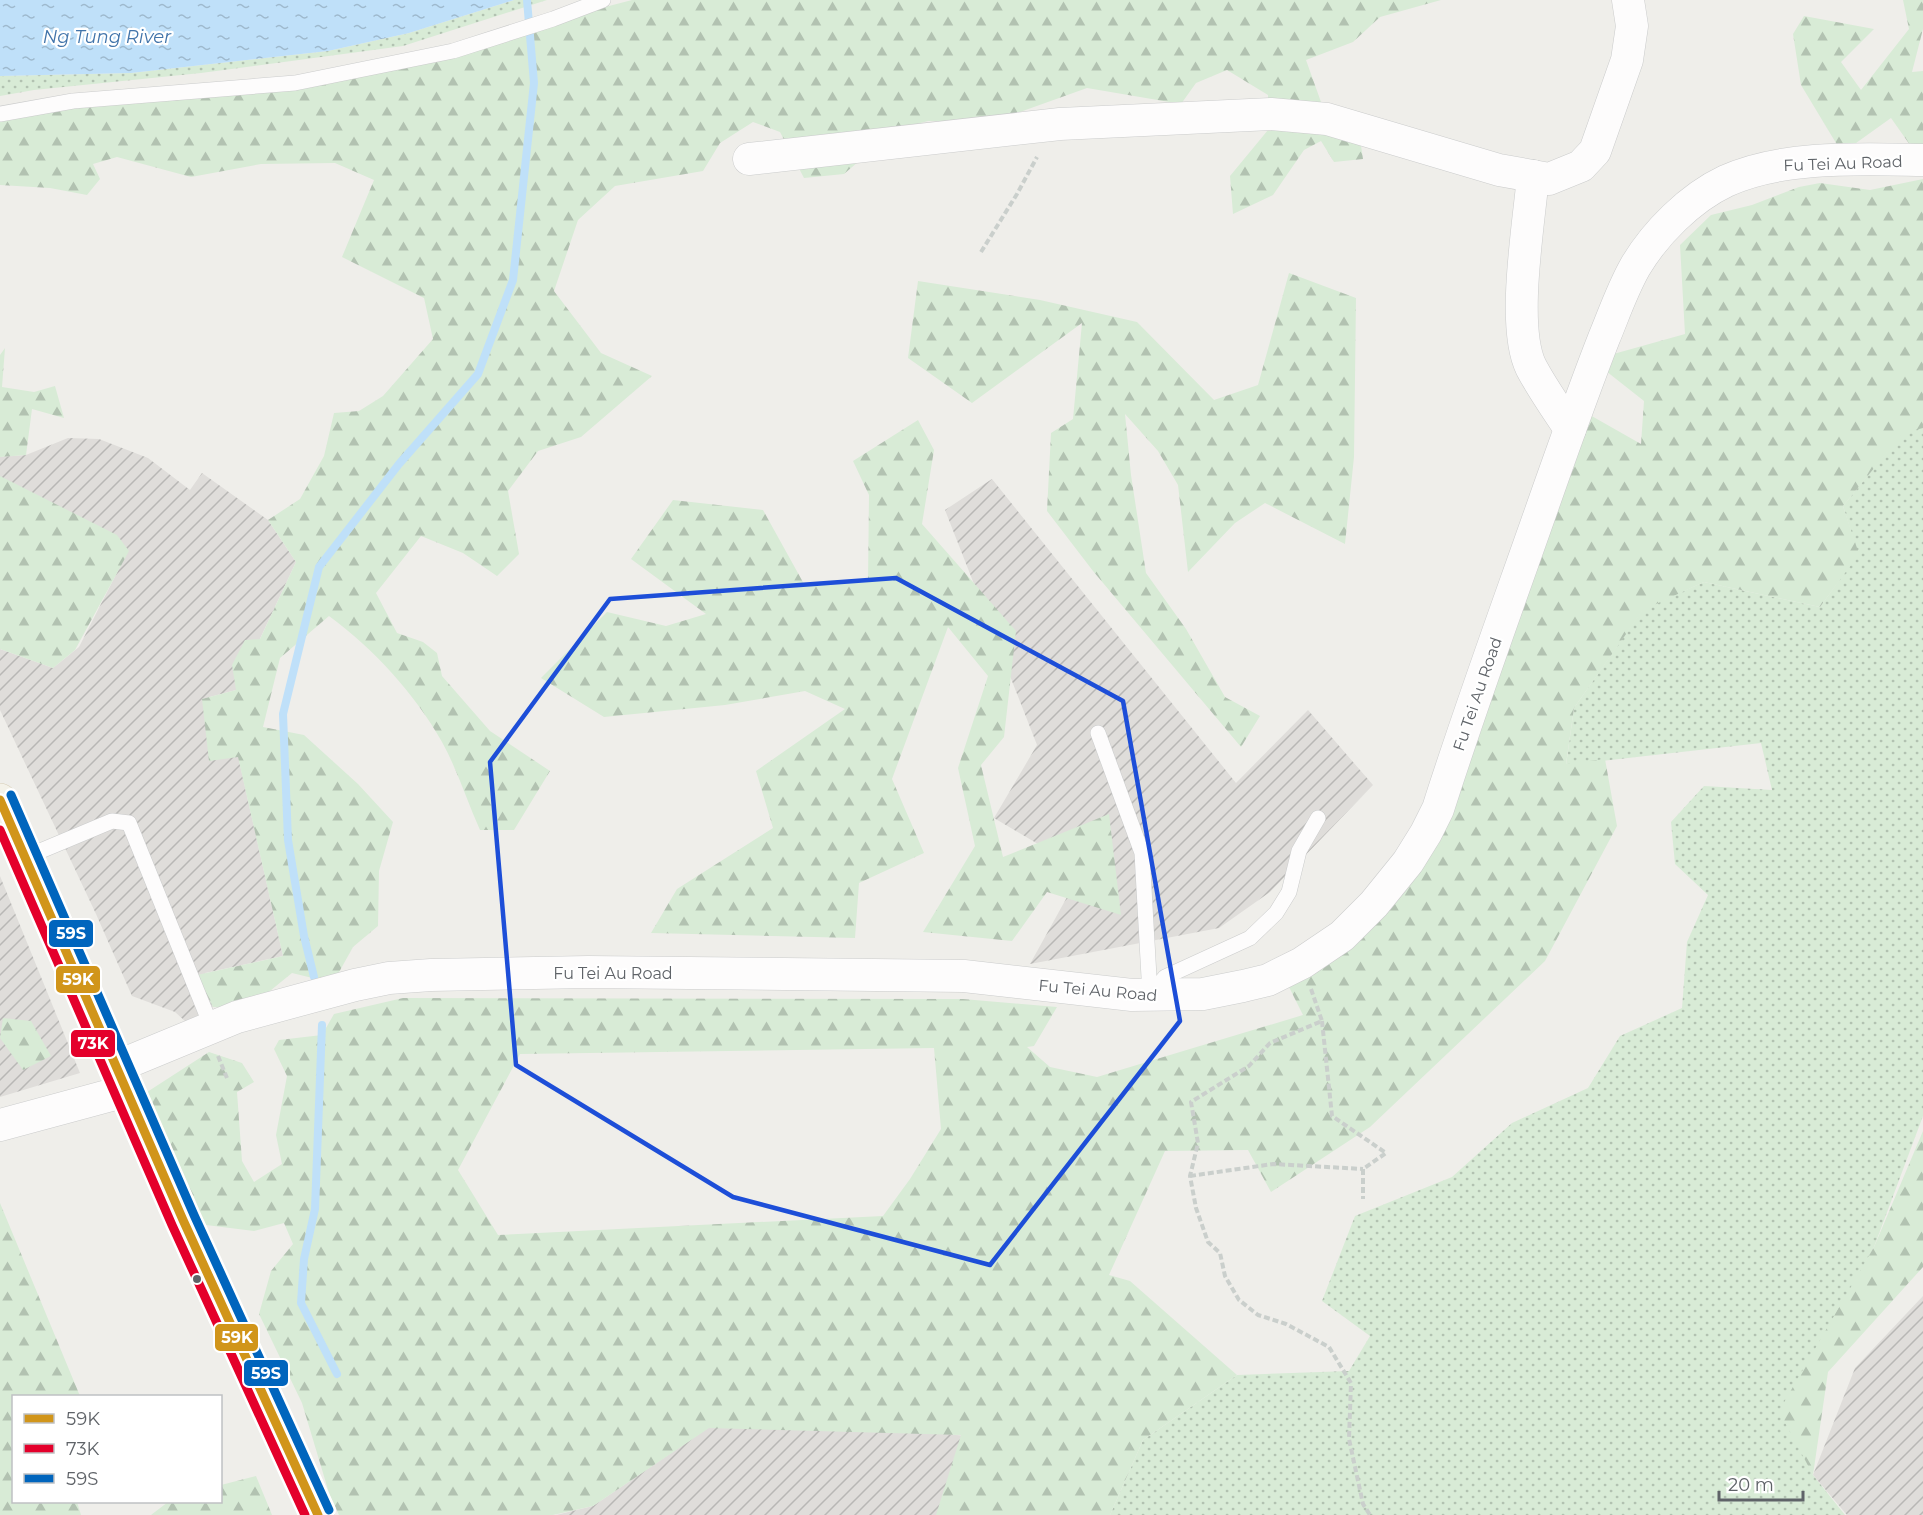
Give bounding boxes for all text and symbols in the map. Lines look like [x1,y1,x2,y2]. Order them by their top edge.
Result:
water label: Ng Tung River [43,26,172,48]
street label: Fu Tei Au Road [1783,152,1903,175]
street label: Fu Tei Au Road [1449,635,1506,754]
line badge: 59S [48,919,94,948]
text: 59S [56,924,86,943]
street label: Fu Tei Au Road [553,964,673,983]
line badge: 59K [55,965,101,994]
text: 59K [62,970,95,989]
street label: Fu Tei Au Road [1038,976,1158,1005]
line badge: 73K [70,1029,116,1058]
text: 73K [77,1034,110,1053]
unlabelled marker [191,1273,203,1285]
line badge: 59K [214,1323,259,1352]
text: 59K [221,1328,254,1347]
line badge: 59S [243,1359,289,1387]
text: 59S [251,1364,281,1383]
legend [12,1395,222,1503]
text: 59K [66,1408,100,1430]
text: 73K [66,1438,100,1460]
scale bar [1719,1464,1803,1502]
text: 59S [66,1468,98,1490]
text: 20 m [1728,1474,1774,1496]

